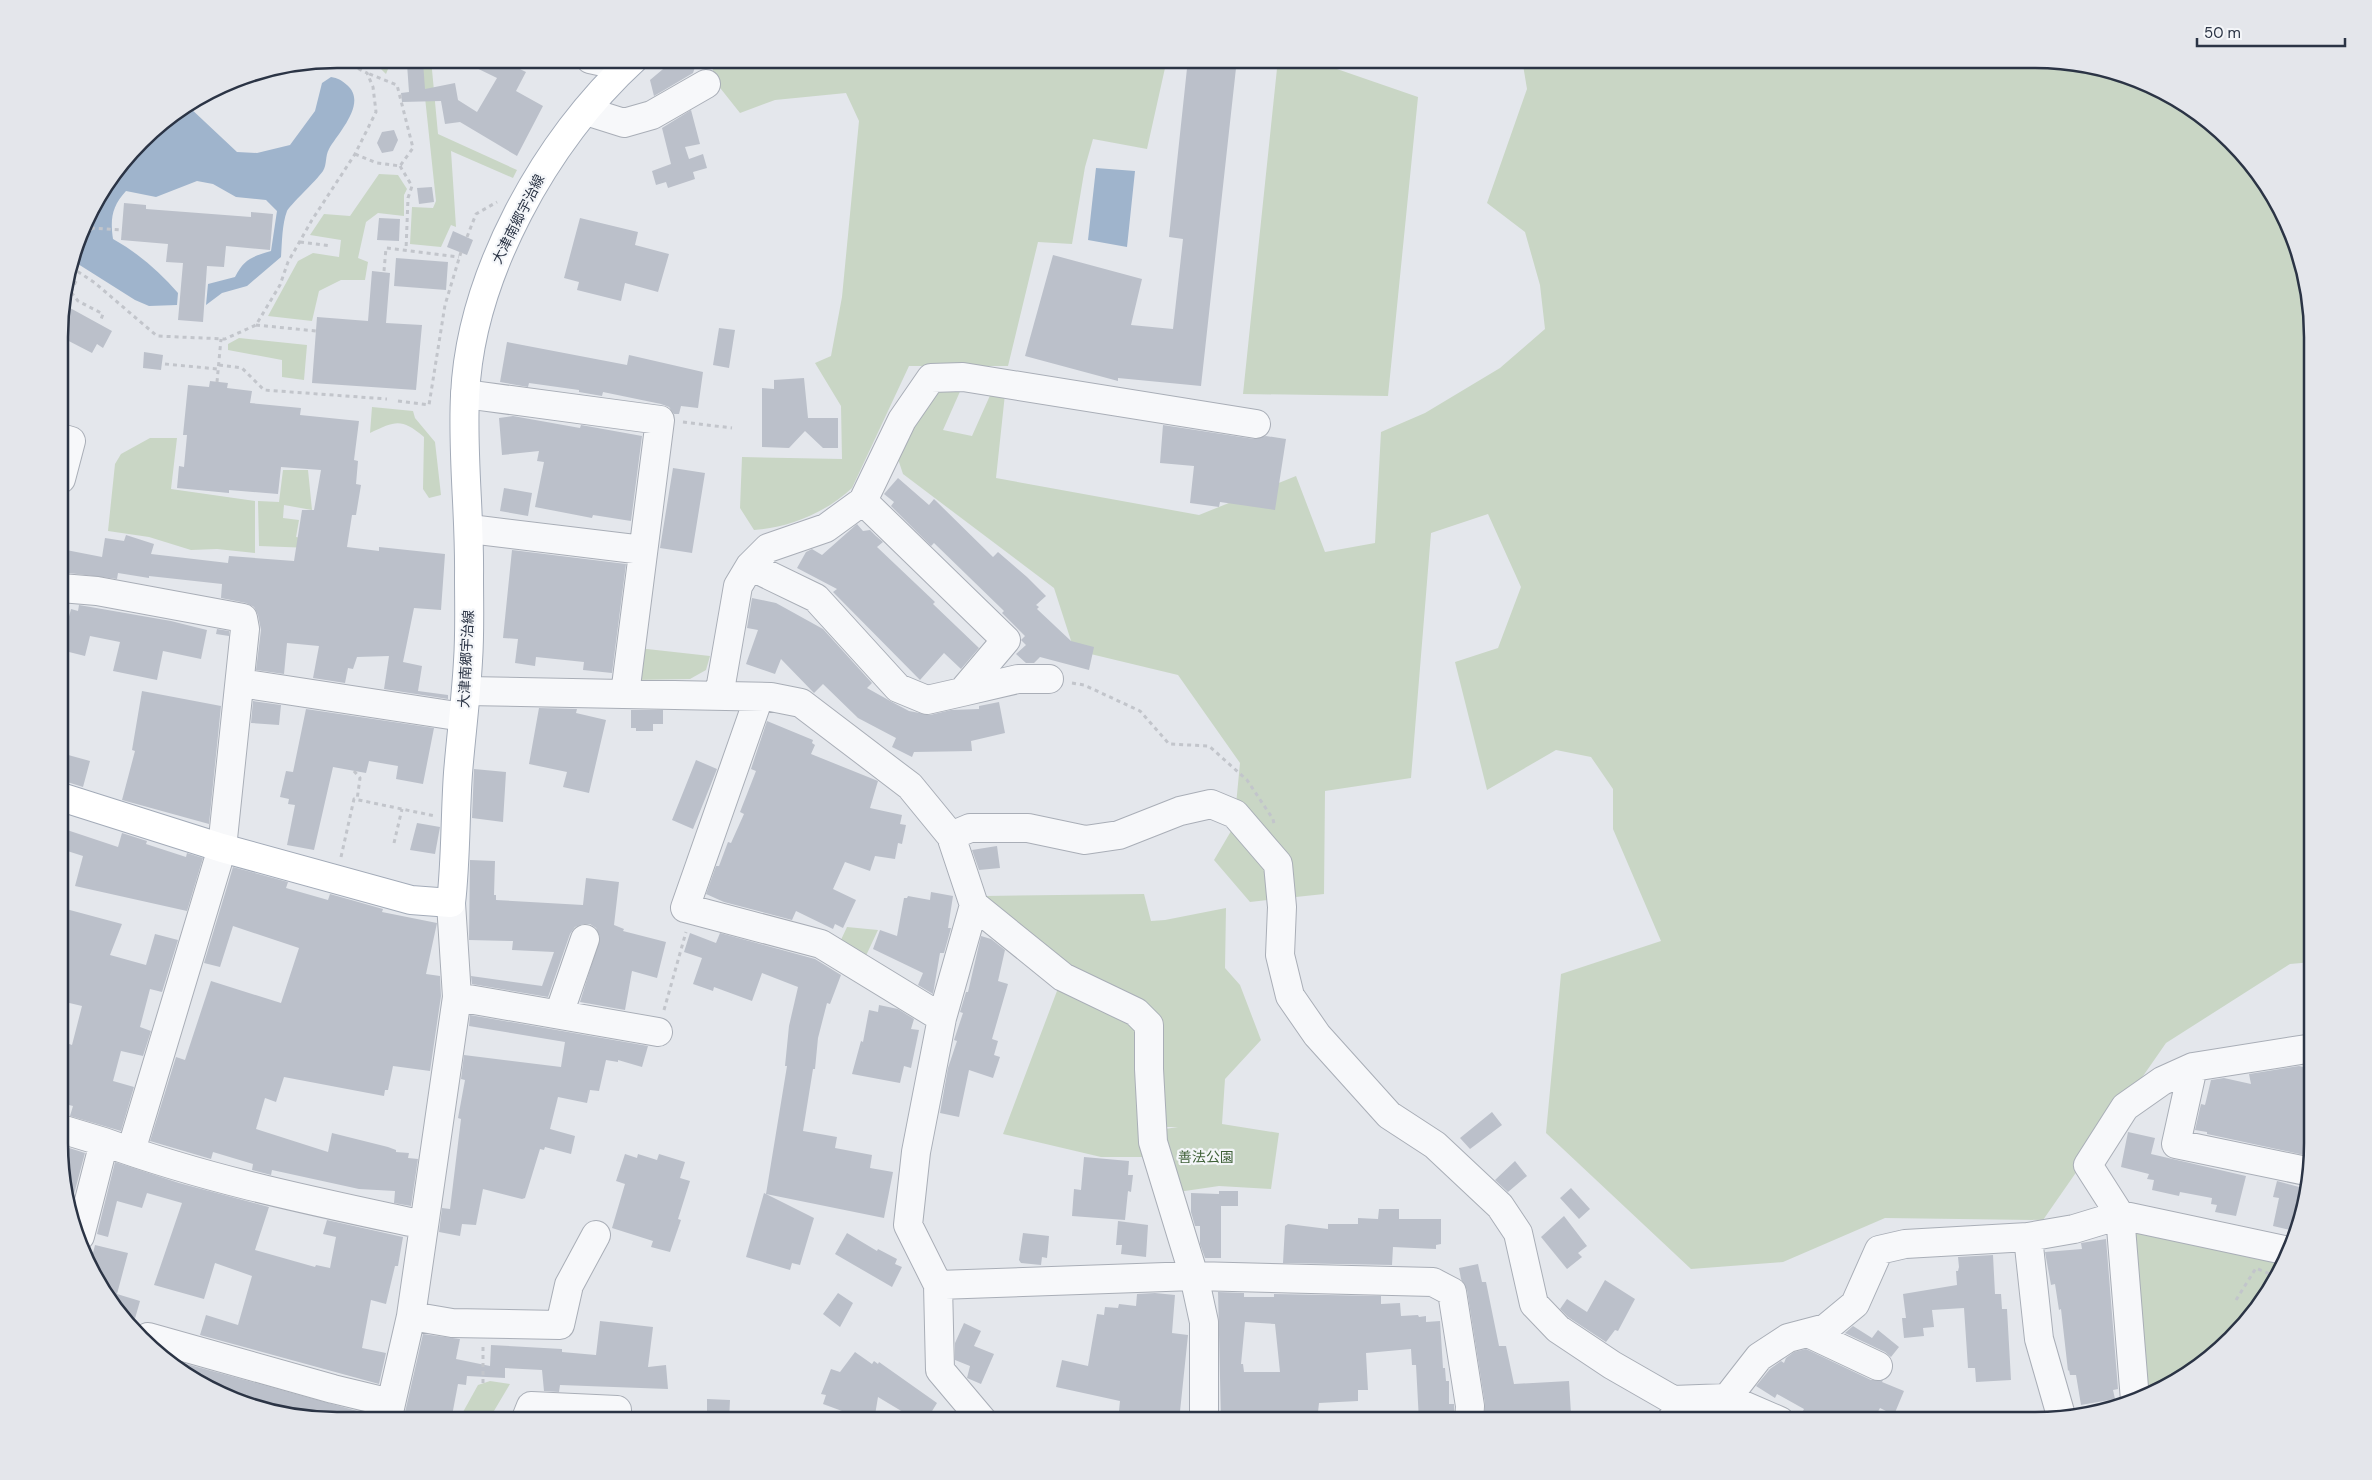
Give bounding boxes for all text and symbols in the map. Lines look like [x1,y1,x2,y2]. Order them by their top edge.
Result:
scale bar [2197,15,2344,47]
text: 50 m [2204,23,2241,43]
street label: 大津南郷宇治線 [488,171,548,267]
street label: 大津南郷宇治線 [454,610,478,708]
park label: 善法公園 [1178,1148,1234,1166]

